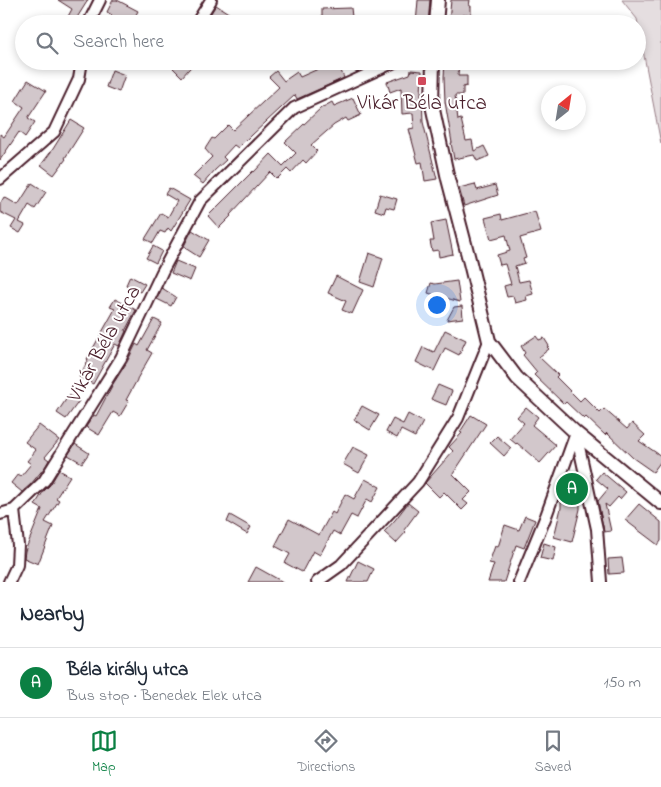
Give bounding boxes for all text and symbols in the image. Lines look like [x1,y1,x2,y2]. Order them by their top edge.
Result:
search box [15,15,646,70]
icon: search [33,29,61,57]
text: Search here [73,29,164,56]
marker: Vikár Béla utca [416,75,428,87]
north arrow [541,85,586,130]
place label: Vikár Béla utca [356,89,487,119]
street label: Vikár Béla utca [60,280,149,409]
your location [424,292,450,318]
pin: A [556,470,588,508]
text: Nearby [20,600,84,630]
text: Béla király utca [67,657,188,684]
text: A [31,671,41,695]
text: 150 m [603,671,641,695]
text: Bus stop · Benedek Elek utca [67,684,262,708]
tab: Map [90,727,118,778]
tab: Directions [297,727,355,778]
tab: Saved [535,727,571,778]

